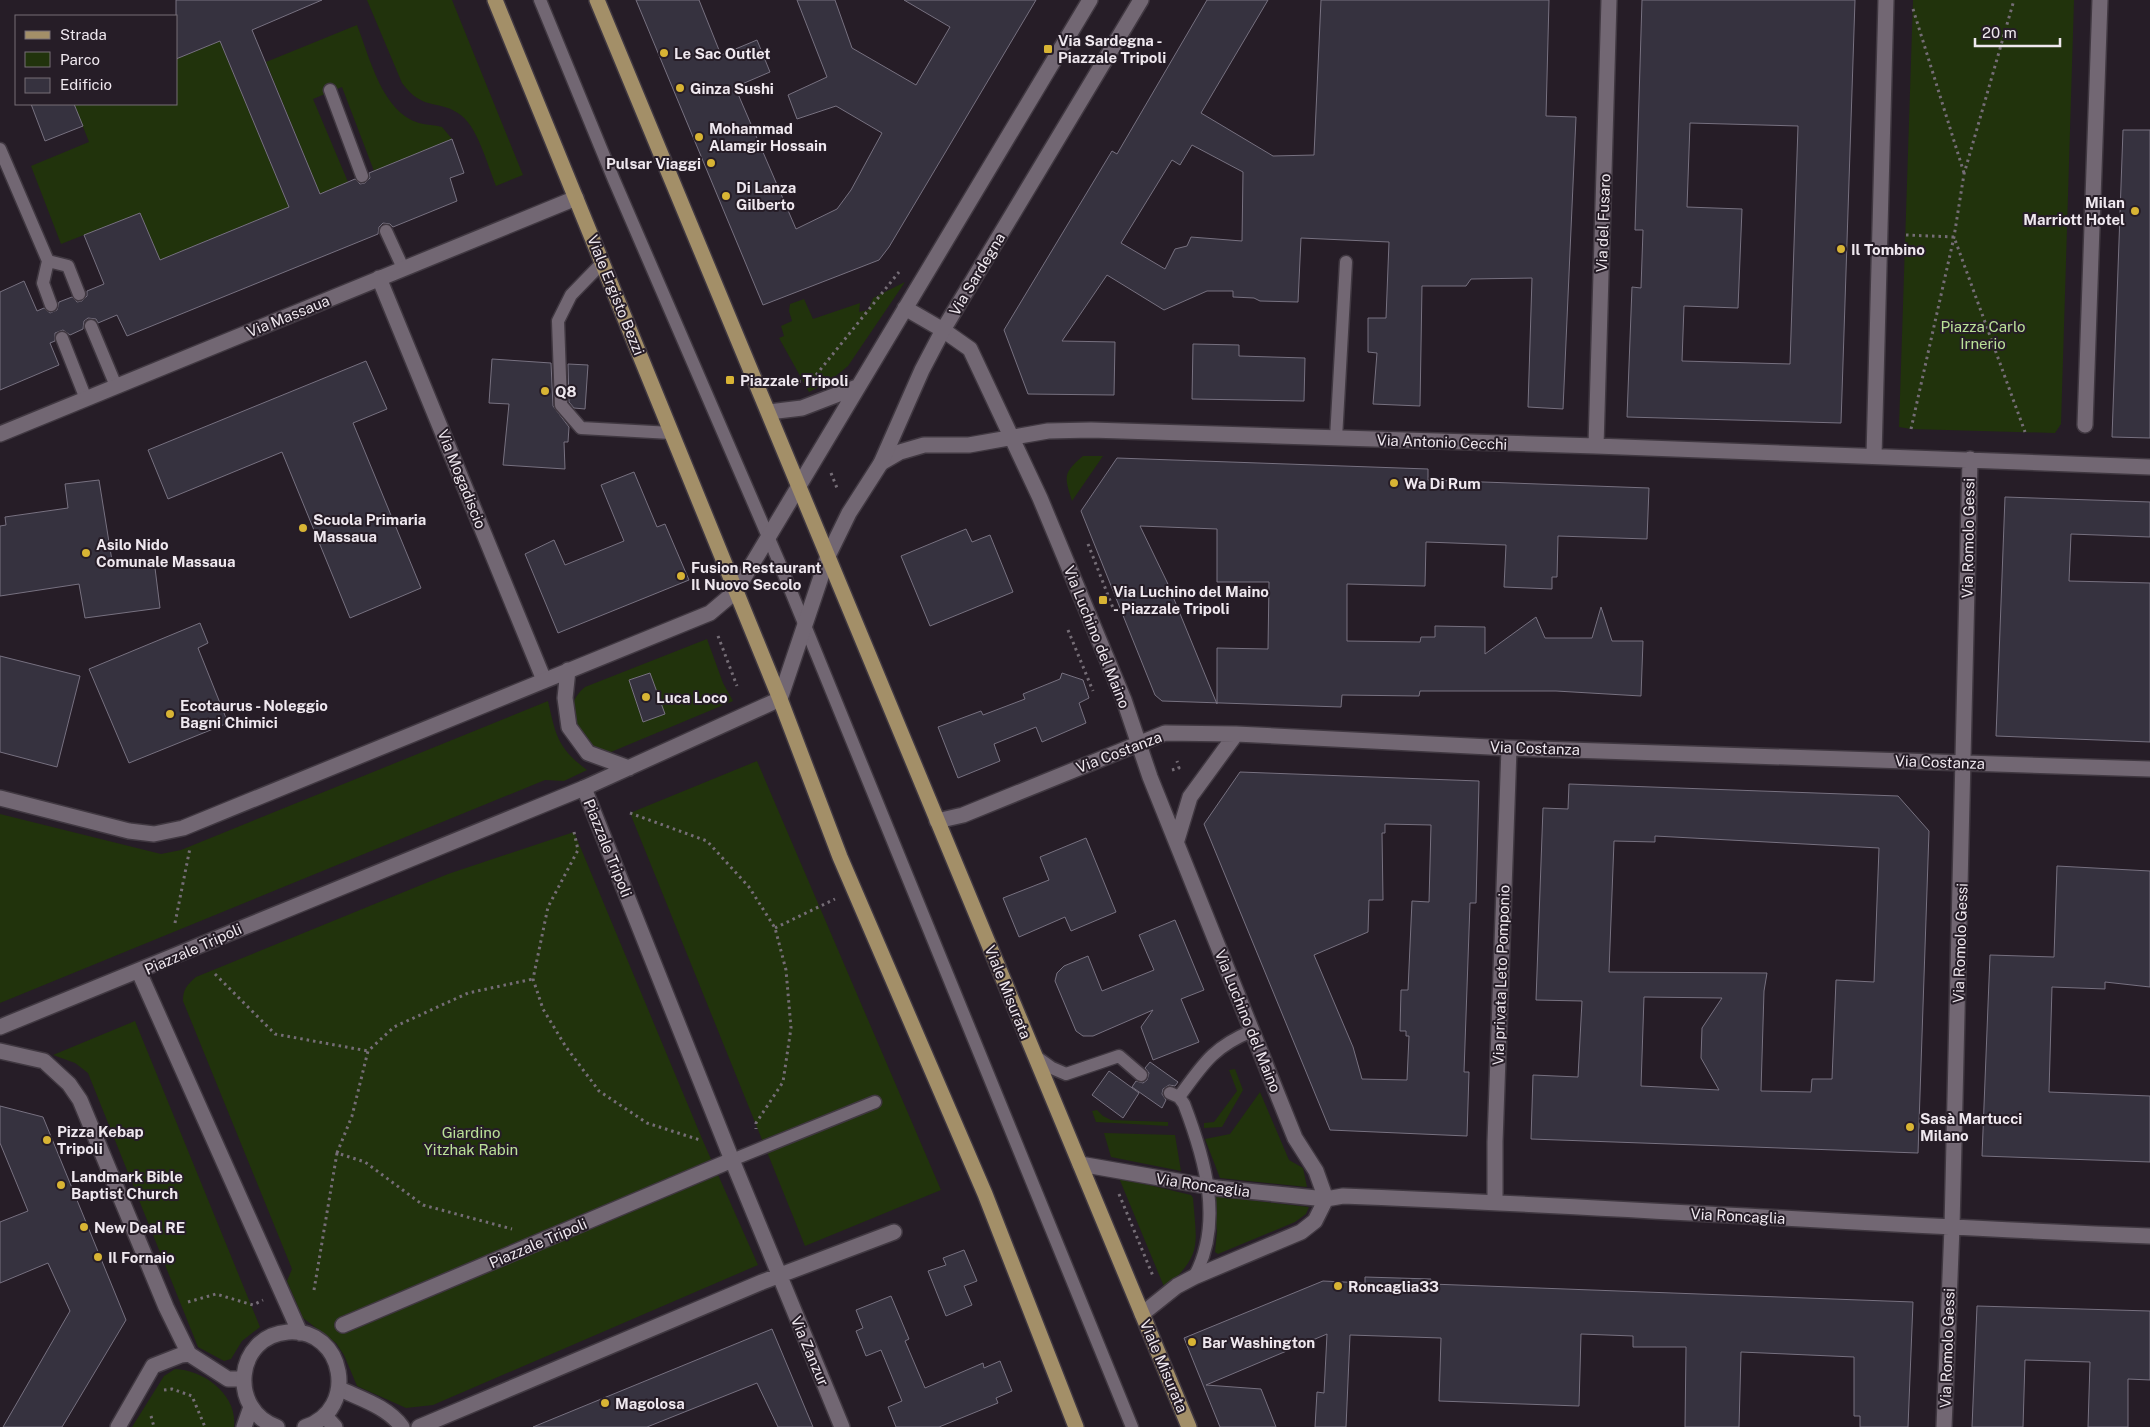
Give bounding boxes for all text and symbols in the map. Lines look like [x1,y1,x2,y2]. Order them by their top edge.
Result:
legend [15,15,178,105]
scale bar [1975,15,2060,47]
text: 20 m [1982,24,2017,41]
text: Strada [60,26,107,43]
place label: Via Sardegna - Piazzale Tripoli [1058,32,1166,66]
marker: Via Sardegna - Piazzale Tripoli [1042,43,1054,55]
place label: Le Sac Outlet [674,45,771,62]
marker: Le Sac Outlet [658,47,670,59]
text: Parco [60,51,100,68]
text: Edificio [60,76,112,93]
place label: Ginza Sushi [690,80,774,97]
marker: Ginza Sushi [674,82,686,94]
place label: Mohammad Alamgir Hossain [709,120,827,154]
marker: Mohammad Alamgir Hossain [693,131,705,143]
place label: Pulsar Viaggi [606,155,701,172]
marker: Pulsar Viaggi [705,157,717,169]
street label: Via del Fusaro [1593,173,1613,273]
place label: Di Lanza Gilberto [736,179,796,213]
marker: Di Lanza Gilberto [720,190,732,202]
place label: Milan Marriott Hotel [2023,194,2125,228]
marker: Milan Marriott Hotel [2129,205,2141,217]
street label: Via Sardegna [946,230,1008,318]
street label: Viale Ergisto Bezzi [584,233,648,357]
place label: Il Tombino [1851,241,1925,258]
marker: Il Tombino [1835,243,1847,255]
street label: Via Massaua [244,292,332,340]
park label: Piazza Carlo Irnerio [1940,318,2026,352]
place label: Piazzale Tripoli [740,372,848,389]
marker: Piazzale Tripoli [724,374,736,386]
place label: Q8 [555,383,577,400]
marker: Q8 [539,385,551,397]
street label: Via Mogadiscio [434,427,490,531]
street label: Via Antonio Cecchi [1376,431,1508,453]
place label: Wa Di Rum [1404,475,1481,492]
marker: Wa Di Rum [1388,477,1400,489]
street label: Via Romolo Gessi [1958,478,1978,598]
place label: Scuola Primaria Massaua [313,511,426,545]
marker: Scuola Primaria Massaua [297,522,309,534]
place label: Asilo Nido Comunale Massaua [96,536,236,570]
marker: Asilo Nido Comunale Massaua [80,547,92,559]
place label: Fusion Restaurant Il Nuovo Secolo [691,559,822,593]
street label: Via Luchino del Maino [1061,563,1133,711]
marker: Fusion Restaurant Il Nuovo Secolo [675,570,687,582]
place label: Via Luchino del Maino - Piazzale Tripoli [1113,583,1269,617]
marker: Via Luchino del Maino - Piazzale Tripoli [1097,594,1109,606]
place label: Luca Loco [656,689,728,706]
marker: Luca Loco [640,691,652,703]
place label: Ecotaurus - Noleggio Bagni Chimici [180,697,328,731]
marker: Ecotaurus - Noleggio Bagni Chimici [164,708,176,720]
street label: Via Costanza [1074,728,1164,776]
street label: Via Costanza [1490,738,1580,758]
street label: Via Costanza [1895,752,1985,772]
street label: Piazzale Tripoli [581,796,635,900]
street label: Via Romolo Gessi [1949,883,1971,1003]
street label: Via privata Leto Pomponio [1489,884,1513,1066]
street label: Piazzale Tripoli [142,920,244,978]
street label: Viale Misurata [982,943,1034,1041]
street label: Via Luchino del Maino [1212,947,1284,1095]
place label: Sasà Martucci Milano [1920,1110,2022,1144]
marker: Sasà Martucci Milano [1904,1121,1916,1133]
place label: Pizza Kebap Tripoli [57,1123,144,1157]
park label: Giardino Yitzhak Rabin [424,1124,518,1158]
marker: Pizza Kebap Tripoli [41,1134,53,1146]
place label: Landmark Bible Baptist Church [71,1168,183,1202]
street label: Via Roncaglia [1155,1170,1251,1200]
marker: Landmark Bible Baptist Church [55,1179,67,1191]
street label: Via Roncaglia [1690,1205,1786,1227]
street label: Piazzale Tripoli [487,1215,589,1271]
place label: New Deal RE [94,1219,185,1236]
marker: New Deal RE [78,1221,90,1233]
place label: Il Fornaio [108,1249,175,1266]
marker: Il Fornaio [92,1251,104,1263]
place label: Roncaglia33 [1348,1278,1439,1295]
marker: Roncaglia33 [1332,1280,1344,1292]
street label: Via Romolo Gessi [1936,1288,1958,1408]
street label: Via Zanzur [788,1314,832,1389]
street label: Viale Misurata [1137,1317,1191,1415]
place label: Bar Washington [1202,1334,1315,1351]
marker: Bar Washington [1186,1336,1198,1348]
place label: Magolosa [615,1395,685,1412]
marker: Magolosa [599,1397,611,1409]

